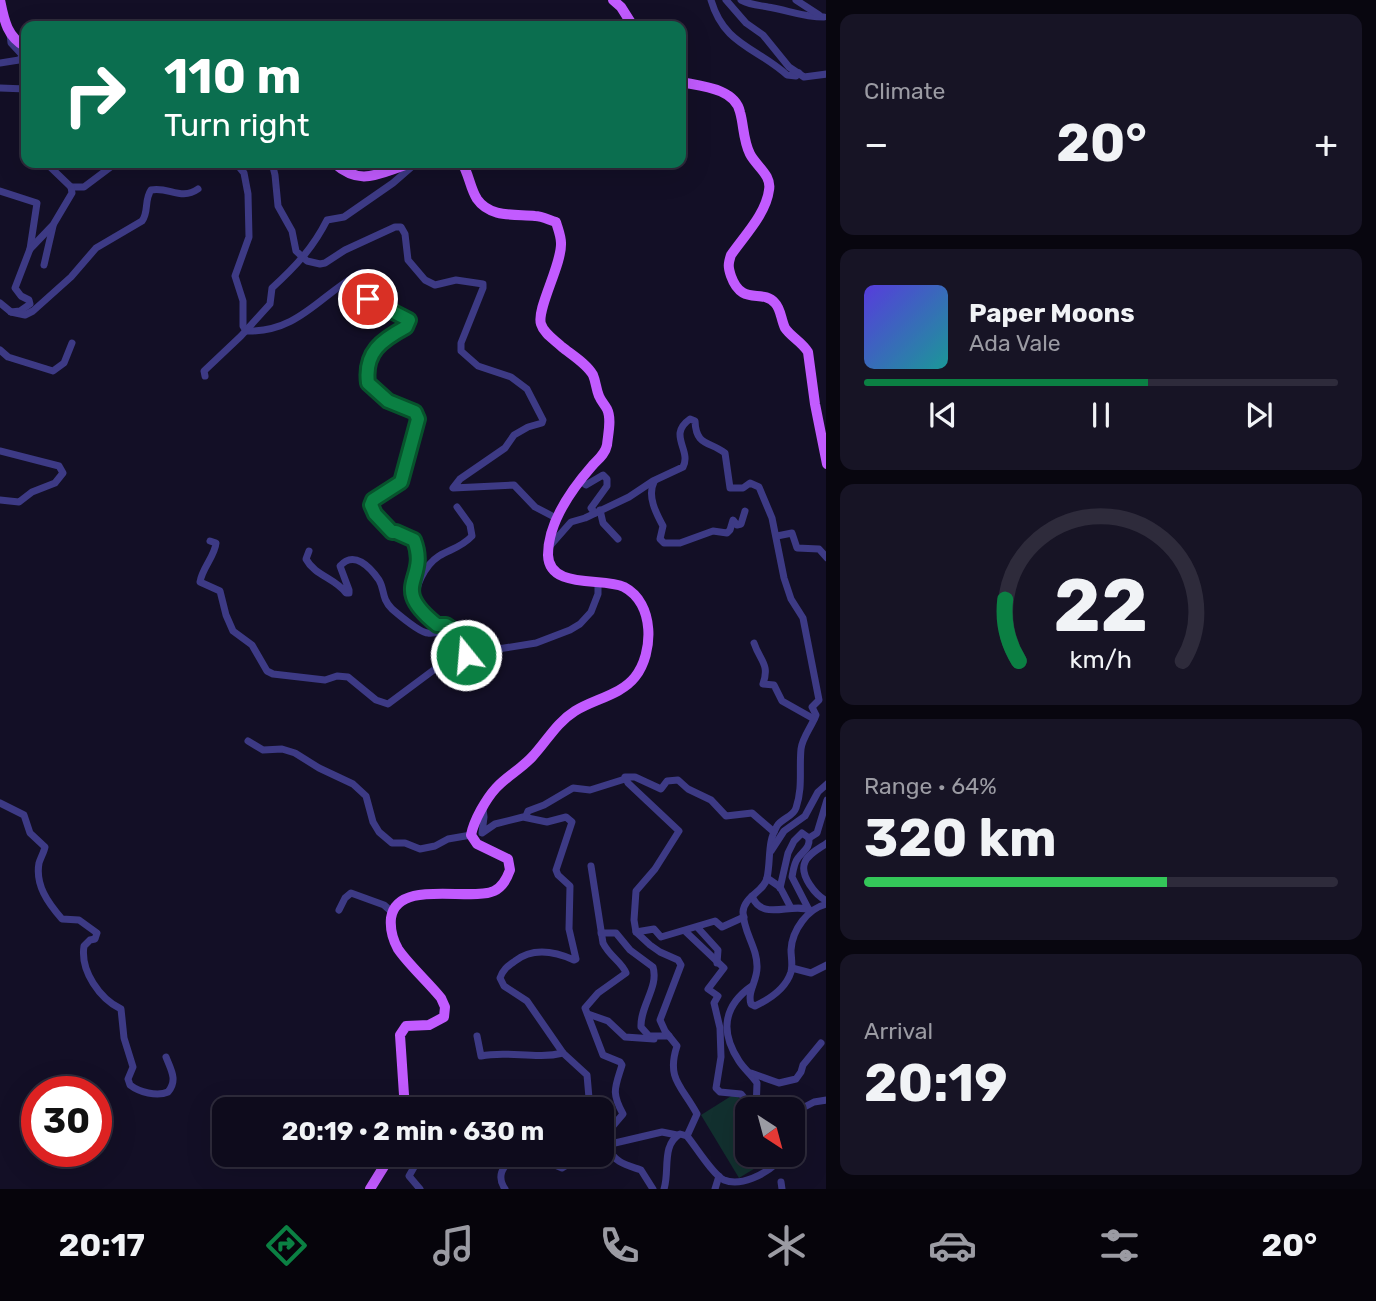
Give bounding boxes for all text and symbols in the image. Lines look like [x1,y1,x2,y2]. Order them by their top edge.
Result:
text: 110 m [164,47,301,105]
icon: right [49,49,140,140]
text: Climate [864,77,945,105]
text: Turn right [164,106,309,144]
text: 20° [1056,112,1147,174]
text: − [864,121,889,167]
text: + [1314,121,1338,167]
pin [338,269,398,329]
icon: arrive [349,280,387,318]
text: Paper Moons [969,298,1135,329]
text: Ada Vale [969,329,1061,357]
icon: previous [924,396,962,434]
icon: pause [1082,396,1120,434]
icon: next [1240,396,1278,434]
text: 22 [1054,563,1148,649]
position arrow [429,618,503,692]
text: km/h [1070,644,1132,673]
text: Range · 64% [864,772,997,800]
text: 320 km [864,807,1057,869]
text: Arrival [864,1017,933,1045]
text: 20:19 [864,1052,1008,1114]
speed limit sign: 30 [21,1076,112,1167]
north arrow [735,1097,805,1167]
map controls [735,1097,805,1167]
text: 20:19 · 2 min · 630 m [282,1116,544,1147]
icon: directions [262,1221,311,1270]
icon: music [429,1221,478,1270]
icon: phone [595,1221,644,1270]
icon: climate [762,1221,811,1270]
icon: car [928,1221,977,1270]
icon: filters [1095,1221,1144,1270]
text: 20:17 [59,1226,145,1264]
text: 20° [1262,1226,1317,1264]

